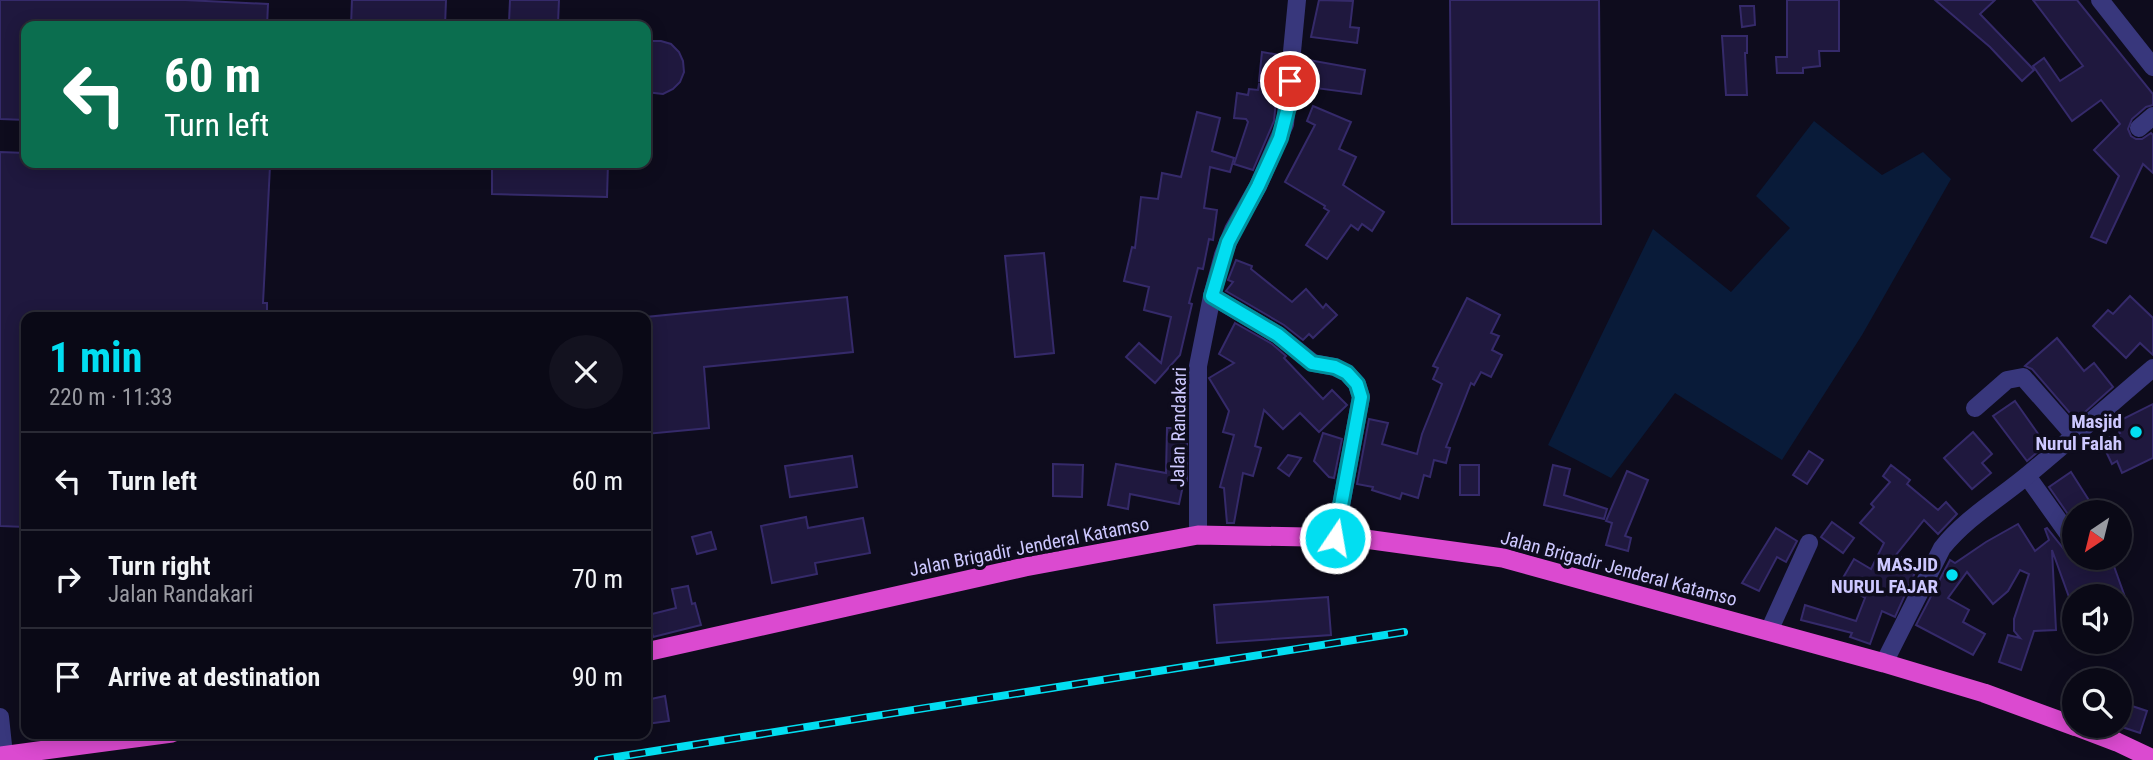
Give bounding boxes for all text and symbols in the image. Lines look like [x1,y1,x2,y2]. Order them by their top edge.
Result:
text: 60 m [164,47,261,104]
icon: left [49,49,140,140]
pin [1260,51,1320,111]
icon: arrive [1271,62,1309,100]
text: Turn left [164,106,269,144]
text: 1 min [49,333,142,382]
button: close [549,335,623,409]
street label: Jalan Randakari [1166,367,1191,487]
text: 220 m · 11:33 [49,384,173,411]
place label: Masjid Nurul Falah [2035,410,2122,455]
marker: Masjid Nurul Falah [2128,424,2144,440]
icon: left [49,462,87,500]
text: Turn left [108,466,197,496]
text: 60 m [572,466,623,496]
north arrow [2062,500,2132,570]
map controls [2062,500,2132,738]
position arrow [1298,501,1372,575]
street label: Jalan Brigadir Jenderal Katamso [907,512,1151,581]
street label: Jalan Brigadir Jenderal Katamso [1498,526,1740,611]
text: Turn right [108,551,210,581]
place label: MASJID NURUL FAJAR [1831,553,1938,598]
icon: right [49,560,87,598]
text: 70 m [572,564,623,594]
marker: MASJID NURUL FAJAR [1944,567,1960,583]
text: Jalan Randakari [108,581,253,608]
button: sound [2062,584,2132,654]
icon: arrive [49,658,87,696]
text: Arrive at destination [108,662,320,692]
text: 90 m [572,662,623,692]
button: search [2062,668,2132,738]

